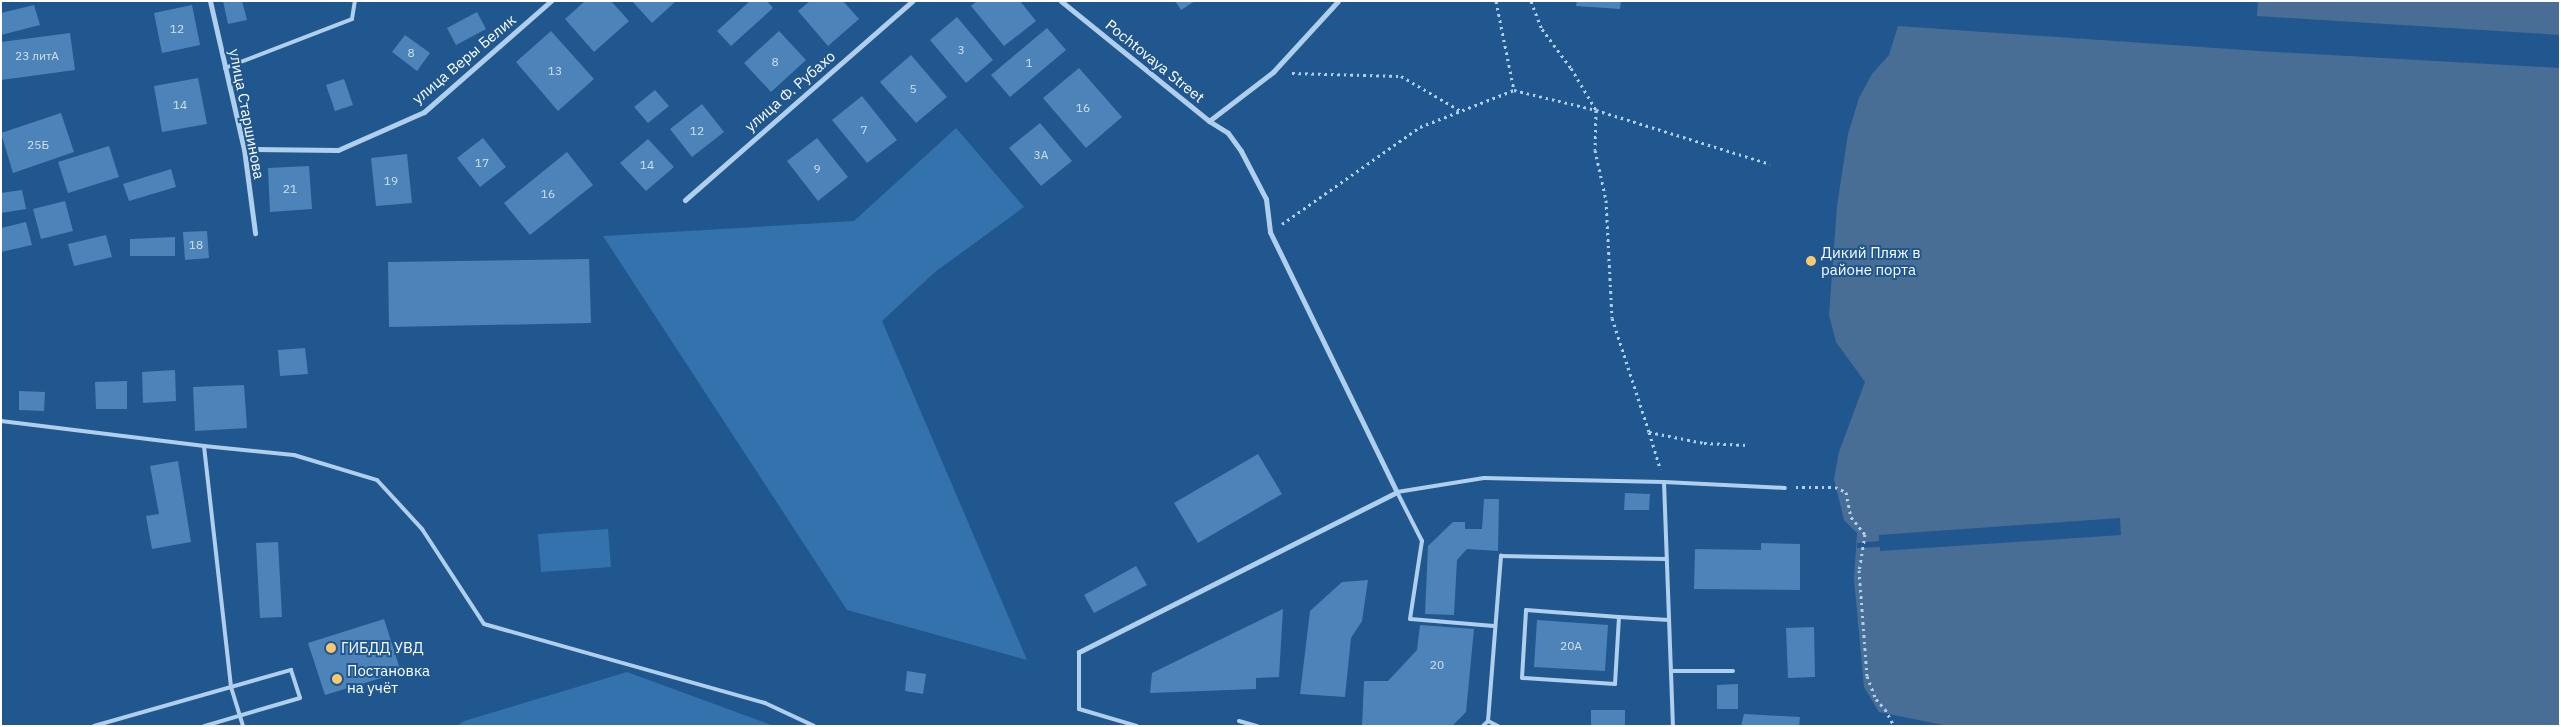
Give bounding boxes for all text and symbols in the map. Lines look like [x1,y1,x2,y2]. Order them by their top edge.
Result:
street label: улица Веры Белик [409,10,519,108]
street label: Pochtovaya Street [1102,16,1208,106]
house number: 12 [170,22,184,36]
house number: 3 [957,43,965,57]
house number: 8 [407,46,415,60]
street label: улица Старшинова [226,47,268,181]
street label: улица Ф. Рубахо [741,47,839,135]
house number: 23 литА [15,49,59,63]
house number: 8 [771,55,779,69]
house number: 1 [1025,56,1033,70]
house number: 13 [548,64,562,78]
house number: 5 [909,82,917,96]
house number: 14 [173,98,187,112]
house number: 16 [1076,101,1090,115]
house number: 7 [860,123,868,137]
house number: 12 [690,124,704,138]
house number: 25Б [27,138,49,152]
house number: 3А [1034,148,1048,162]
house number: 17 [475,156,489,170]
house number: 14 [640,158,654,172]
house number: 9 [813,162,821,176]
house number: 19 [384,174,398,188]
house number: 21 [283,182,297,196]
house number: 16 [541,187,555,201]
house number: 18 [189,238,203,252]
place label: Дикий Пляж в районе порта [1821,243,1920,278]
marker: Дикий Пляж в районе порта [1805,255,1817,267]
place label: ГИБДД УВД [341,639,424,657]
house number: 20А [1560,639,1582,653]
marker: ГИБДД УВД [325,642,337,654]
house number: 20 [1430,658,1444,672]
place label: Постановка на учёт [347,661,430,696]
marker: Постановка на учёт [331,673,343,685]

